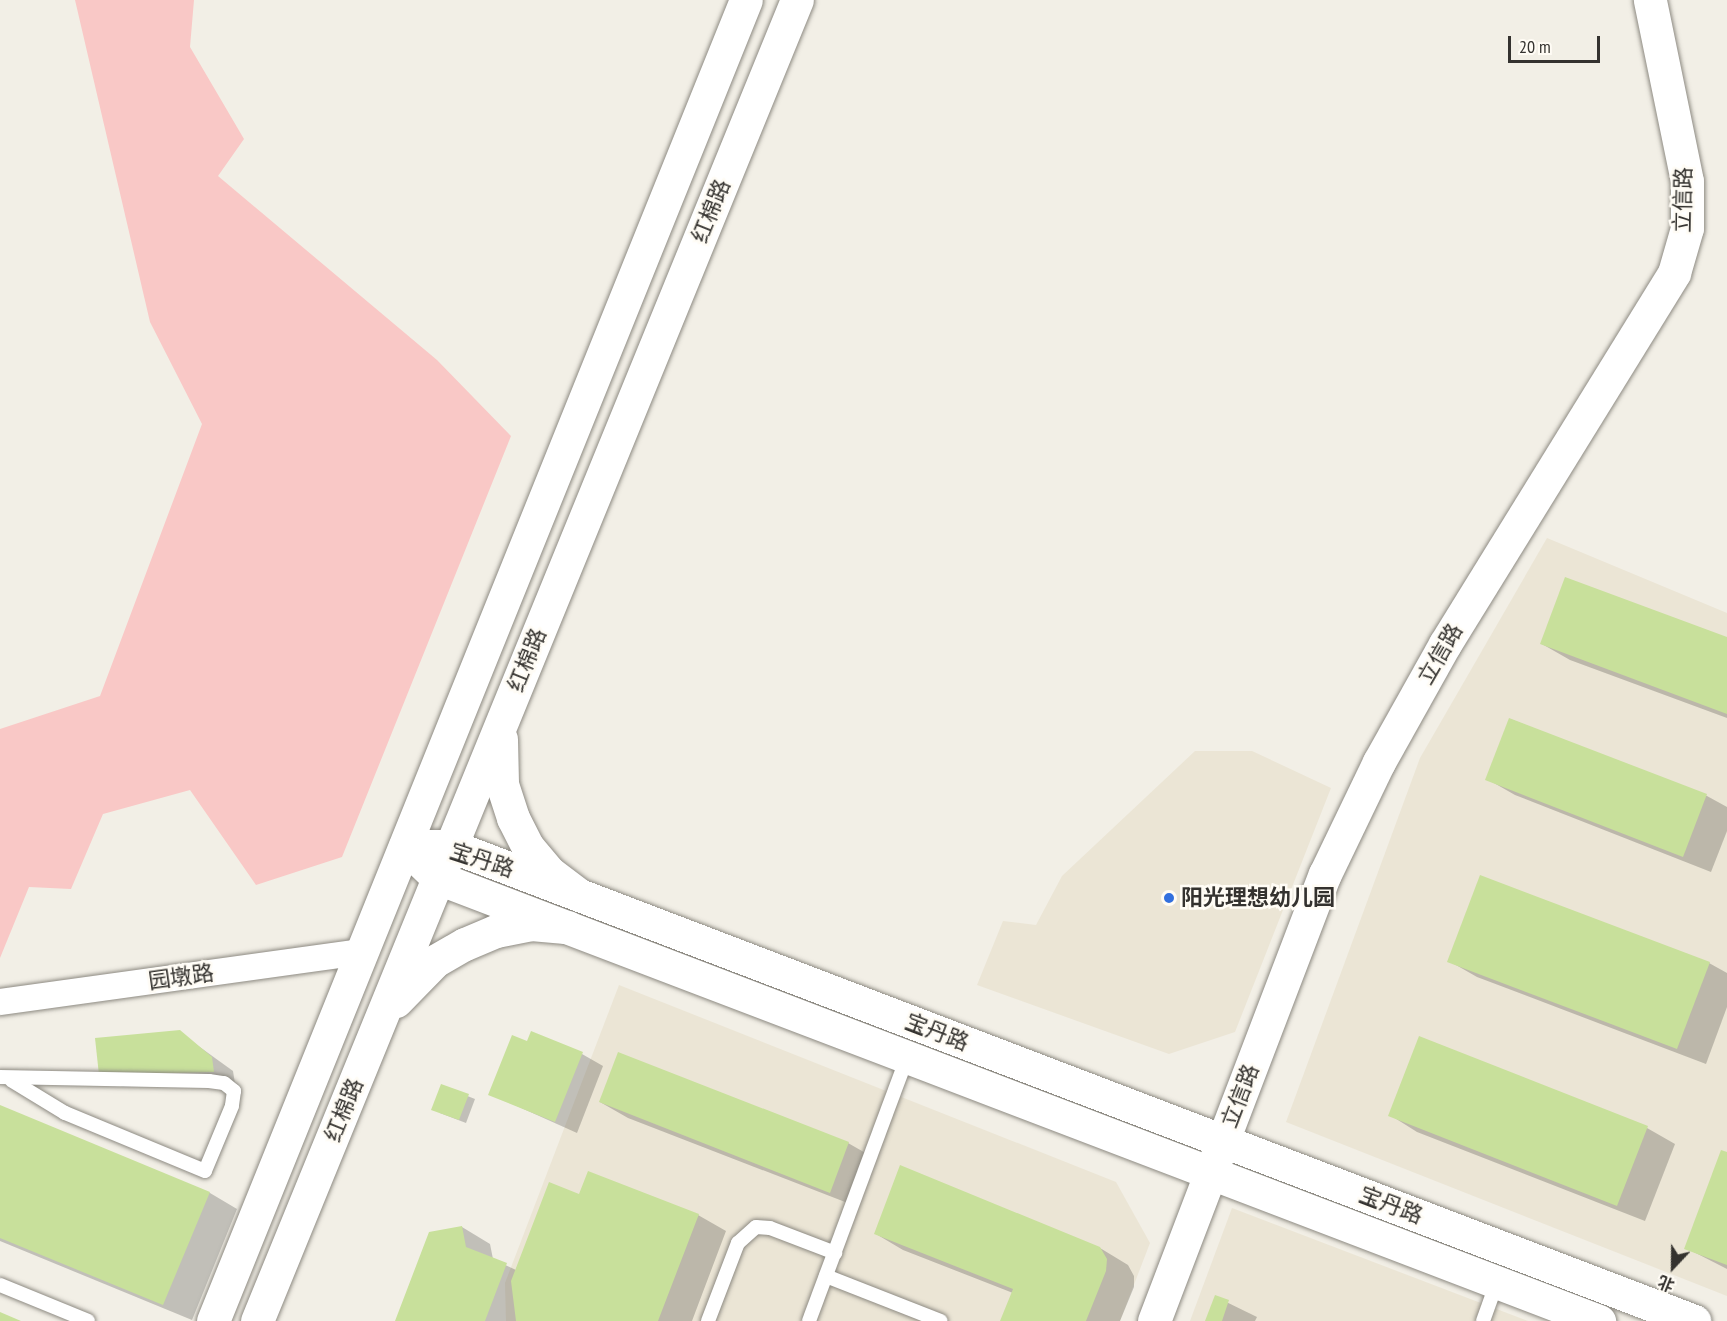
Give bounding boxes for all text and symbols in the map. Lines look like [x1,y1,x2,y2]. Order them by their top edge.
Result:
scale bar [1511,24,1602,62]
text: 20 m [1519,35,1551,58]
street label: 立信路 [1669,167,1697,233]
street label: 红棉路 [686,175,736,247]
street label: 立信路 [1412,619,1468,689]
street label: 红棉路 [502,624,552,696]
street label: 宝丹路 [447,837,517,883]
place label: 阳光理想幼儿园 [1181,885,1335,911]
marker: 阳光理想幼儿园 [1162,891,1176,905]
street label: 园墩路 [146,959,216,995]
street label: 宝丹路 [901,1008,973,1056]
street label: 立信路 [1216,1060,1264,1132]
street label: 红棉路 [319,1074,369,1146]
street label: 宝丹路 [1355,1181,1427,1229]
north arrow [1643,1237,1703,1297]
text: 北 [1655,1271,1677,1296]

